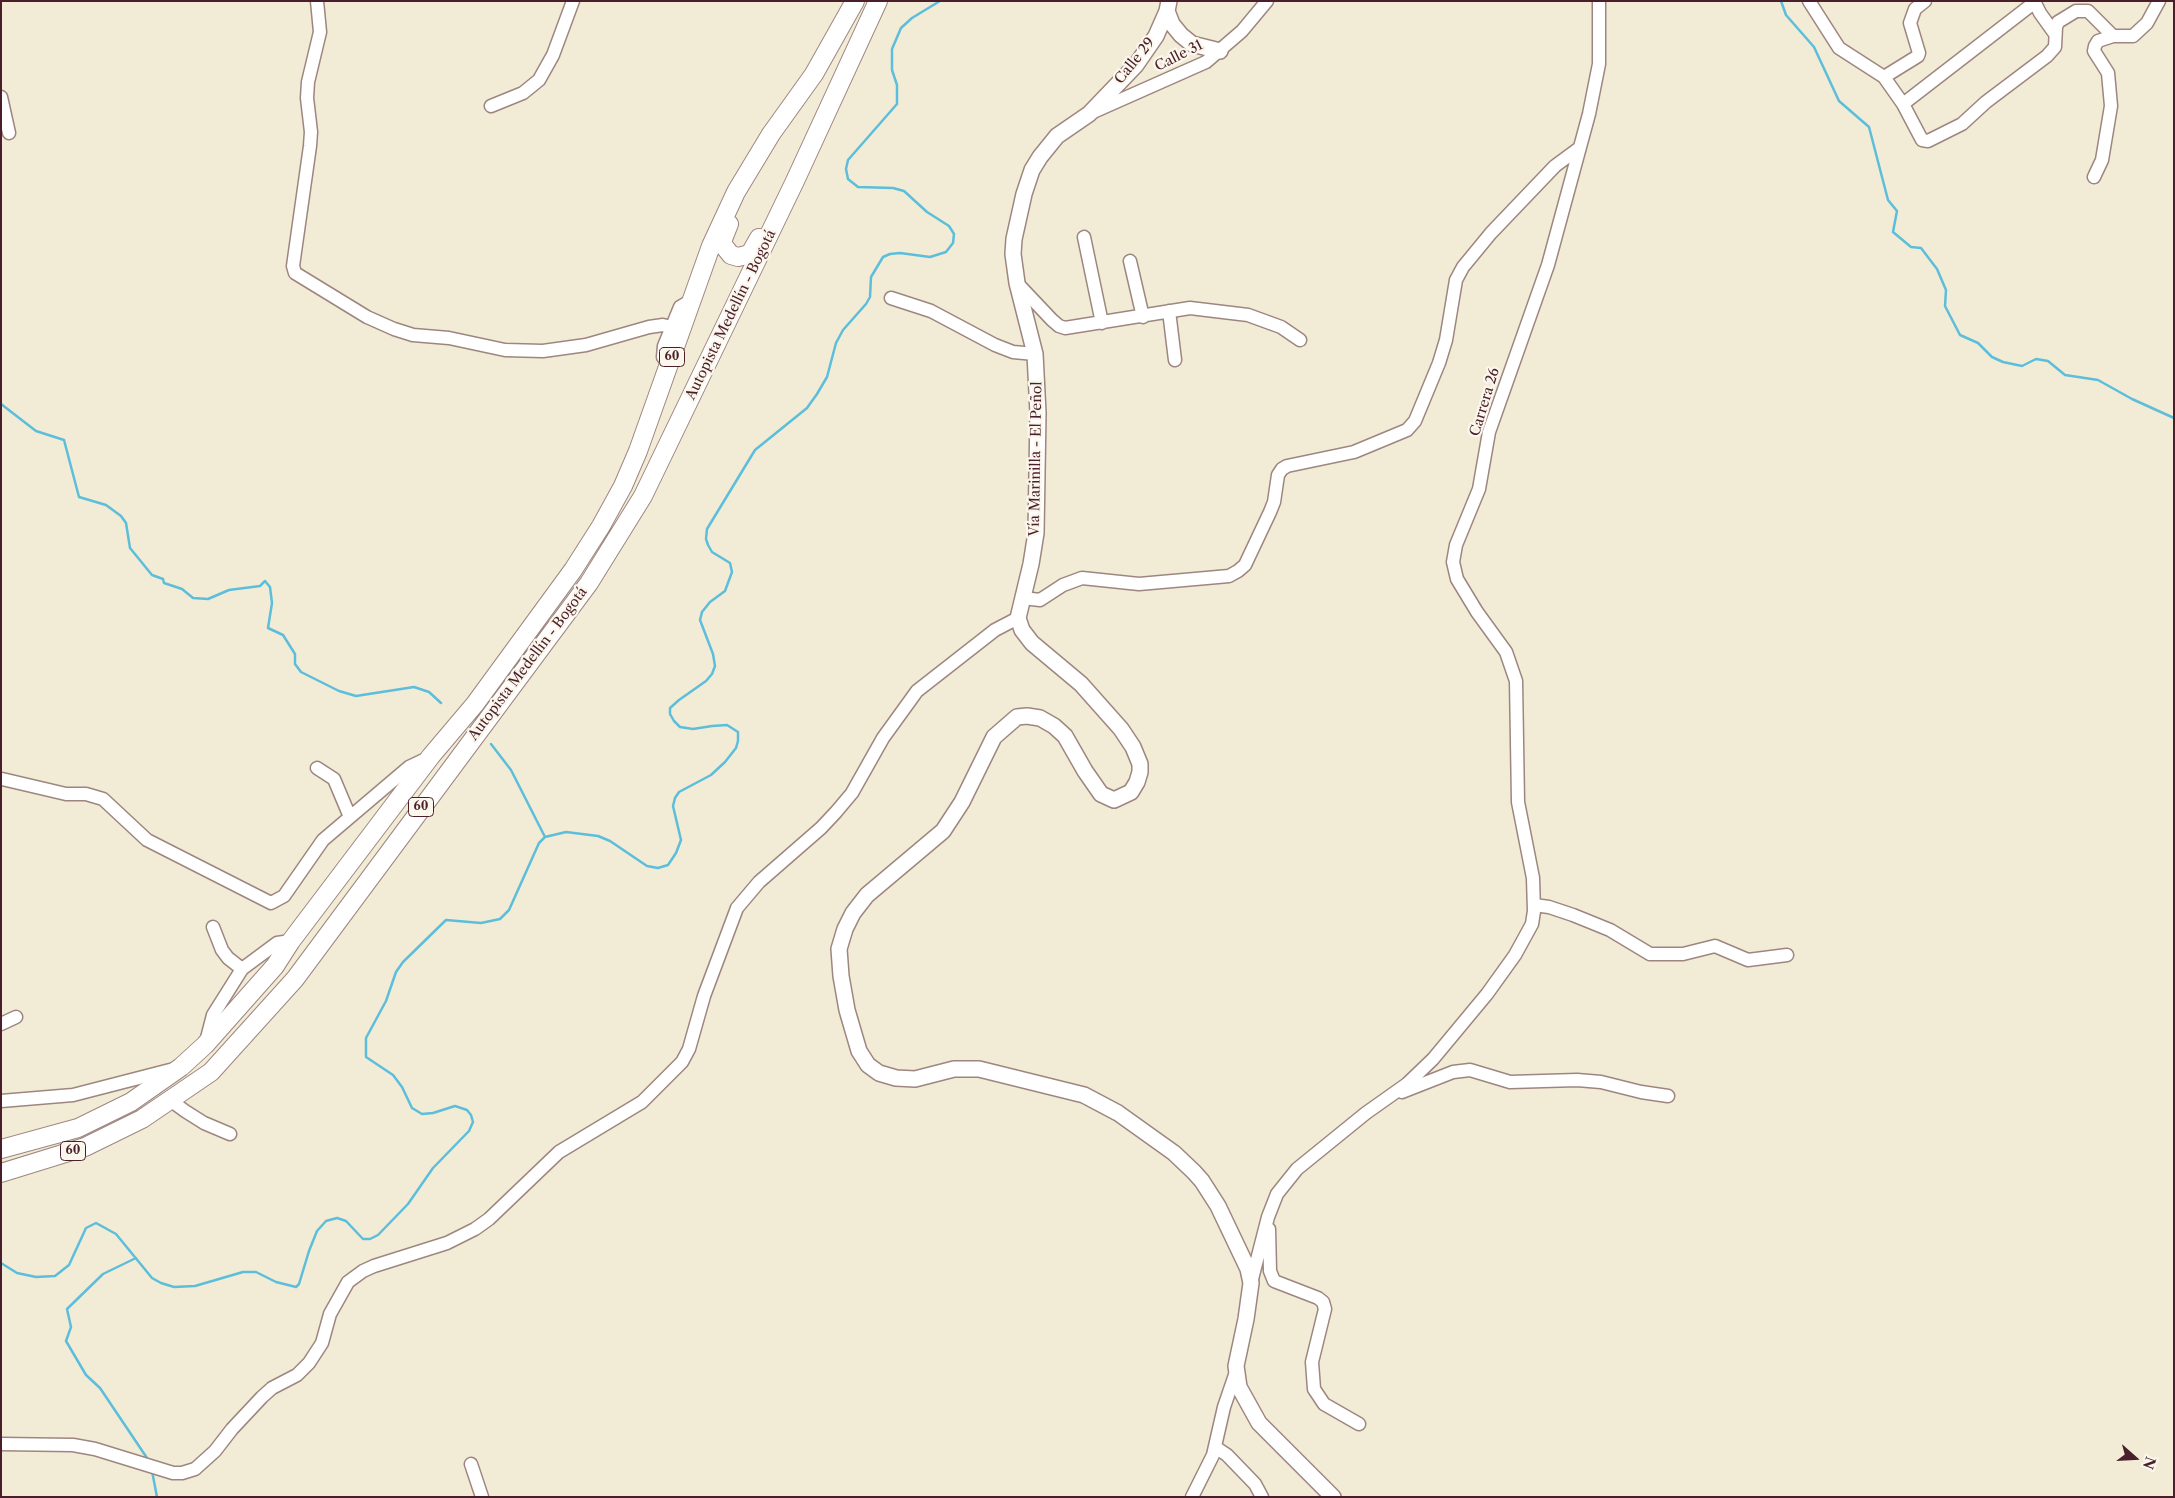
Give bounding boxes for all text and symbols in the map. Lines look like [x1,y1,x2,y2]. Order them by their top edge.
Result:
street label: Calle 29 [1111,35,1159,87]
street label: Calle 31 [1152,37,1206,75]
street label: Autopista Medellín - Bogotá [682,227,780,403]
road number: 60 [660,348,684,367]
street label: Carrera 26 [1467,366,1503,438]
street label: Vía Marinilla - El Peñol [1026,381,1046,537]
street label: Autopista Medellín - Bogotá [465,584,591,744]
road number: 60 [408,798,434,816]
road number: 60 [60,1142,86,1160]
north arrow [2110,1433,2160,1483]
text: N [2139,1454,2160,1472]

